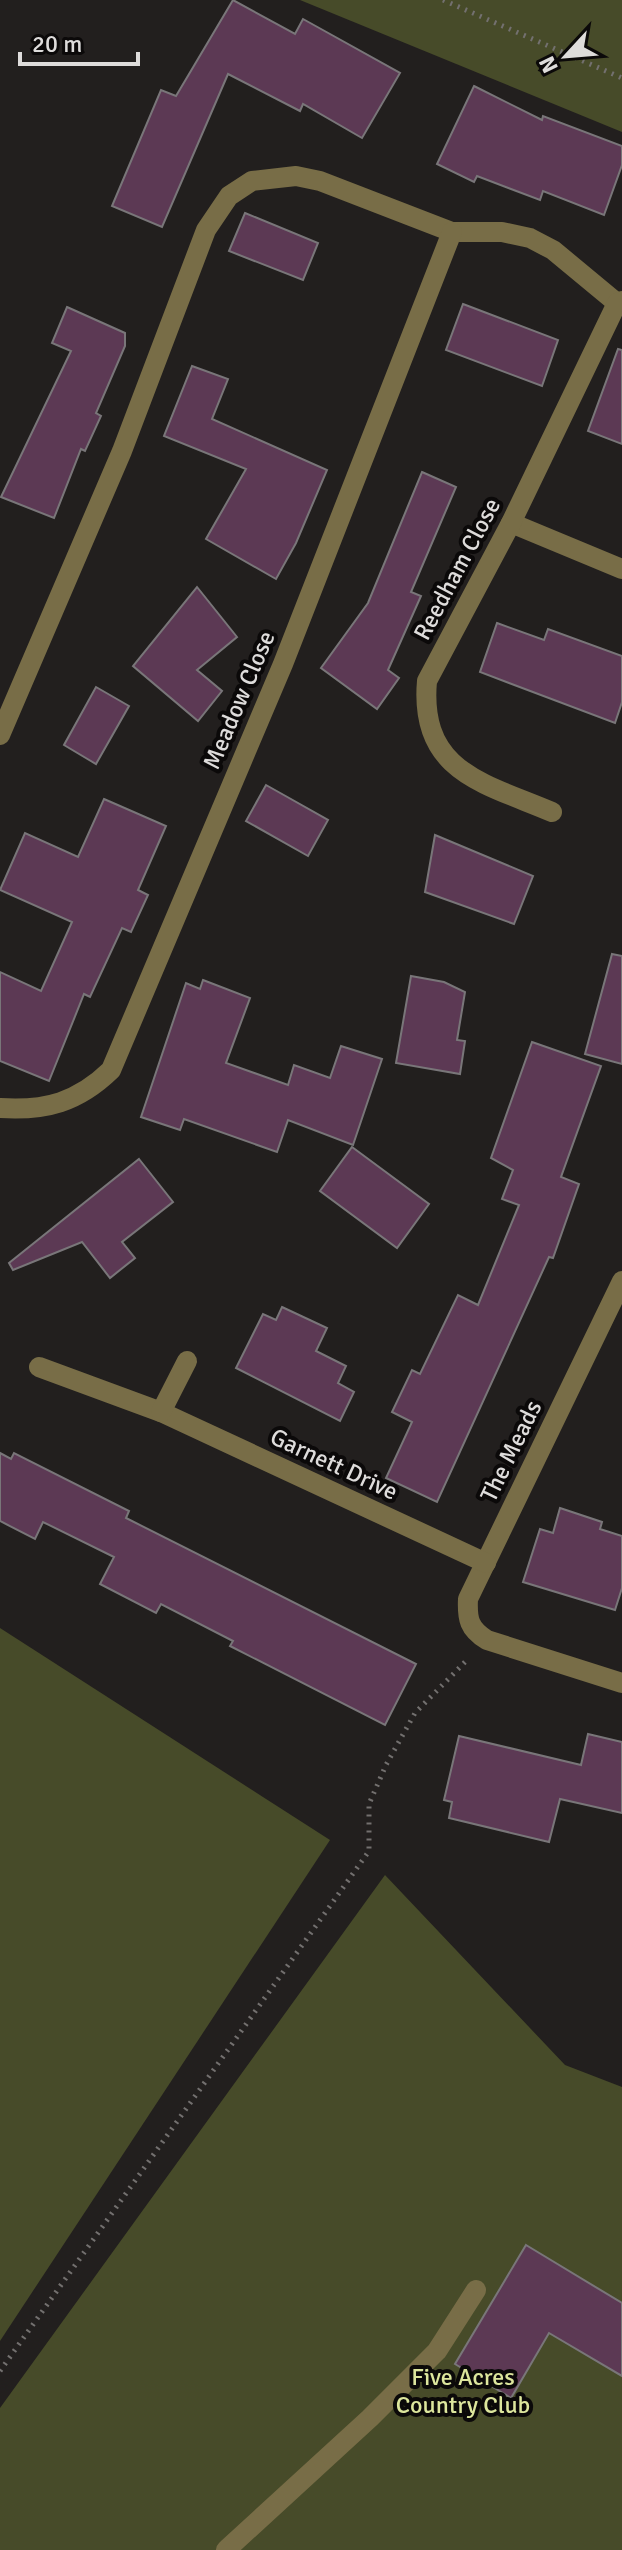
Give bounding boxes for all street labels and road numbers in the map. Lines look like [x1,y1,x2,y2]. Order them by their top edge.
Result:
street label: Reedham Close [407,493,507,645]
street label: Meadow Close [196,626,282,774]
street label: The Meads [474,1396,548,1506]
street label: Garnett Drive [265,1421,403,1507]

